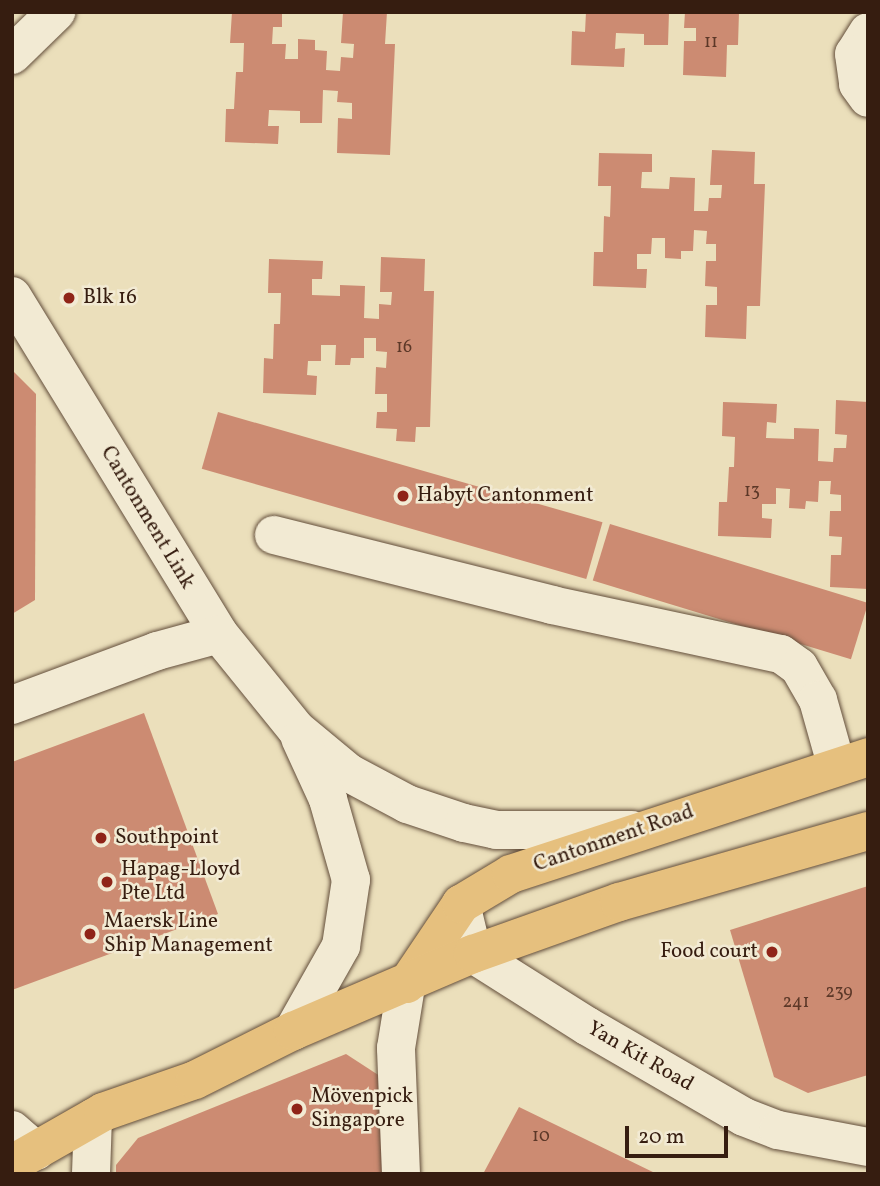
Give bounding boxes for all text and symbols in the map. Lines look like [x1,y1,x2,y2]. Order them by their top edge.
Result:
house number: 11 [704,32,718,54]
place label: Blk 16 [83,285,137,311]
marker: Blk 16 [61,290,77,306]
house number: 16 [396,337,412,359]
street label: Cantonment Link [94,442,200,594]
house number: 13 [744,481,760,503]
place label: Habyt Cantonment [417,483,594,509]
marker: Habyt Cantonment [395,488,411,504]
street label: Cantonment Road [531,800,697,878]
place label: Southpoint [115,825,219,851]
marker: Southpoint [93,830,109,846]
place label: Hapag-Lloyd Pte Ltd [121,857,241,907]
marker: Hapag-Lloyd Pte Ltd [99,874,115,890]
place label: Maersk Line Ship Management [104,909,273,959]
marker: Maersk Line Ship Management [82,926,98,942]
place label: Food court [660,939,758,965]
marker: Food court [764,944,780,960]
house number: 239 [825,982,853,1004]
house number: 241 [783,992,809,1014]
street label: Yan Kit Road [582,1016,698,1098]
place label: Mövenpick Singapore [311,1084,413,1134]
marker: Mövenpick Singapore [289,1101,305,1117]
scale bar [628,1112,731,1156]
text: 20 m [638,1123,684,1152]
house number: 10 [532,1126,550,1148]

